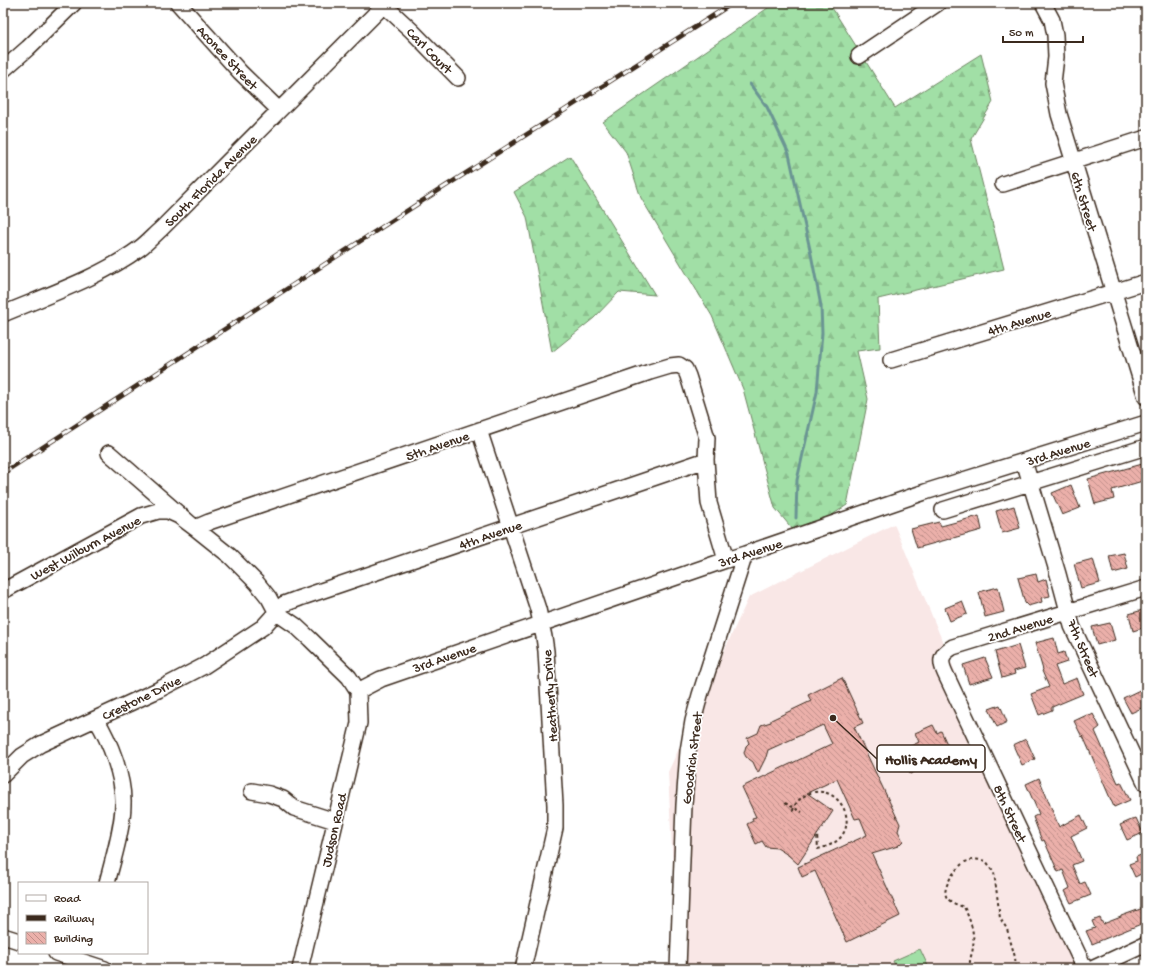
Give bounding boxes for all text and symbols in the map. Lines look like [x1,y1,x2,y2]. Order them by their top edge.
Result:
scale bar [1003,18,1083,44]
street label: Aconee Street [192,23,261,95]
street label: Carl Court [401,25,456,79]
text: 50 m [1009,27,1034,41]
street label: South Florida Avenue [162,131,262,232]
street label: 6th Street [1066,170,1100,235]
street label: 4th Avenue [986,305,1054,341]
street label: 5th Avenue [404,428,473,466]
street label: 3rd Avenue [1024,435,1093,471]
street label: West Wilburn Avenue [28,513,145,585]
street label: 4th Avenue [457,517,525,555]
street label: 3rd Avenue [716,536,785,573]
street label: 2nd Avenue [986,611,1056,647]
street label: 7th Street [1062,617,1102,682]
street label: 3rd Avenue [410,640,479,678]
street label: Heatherly Drive [540,648,563,742]
street label: Crestone Drive [100,673,185,726]
street label: Goodrich Street [679,710,708,805]
callout: Hollis Academy [877,745,985,772]
text: Hollis Academy [885,752,978,770]
street label: 8th Street [988,783,1030,847]
street label: Judson Road [319,790,353,869]
legend [18,882,148,954]
text: Road [54,893,81,907]
text: Railway [54,913,94,927]
text: Building [53,933,93,947]

